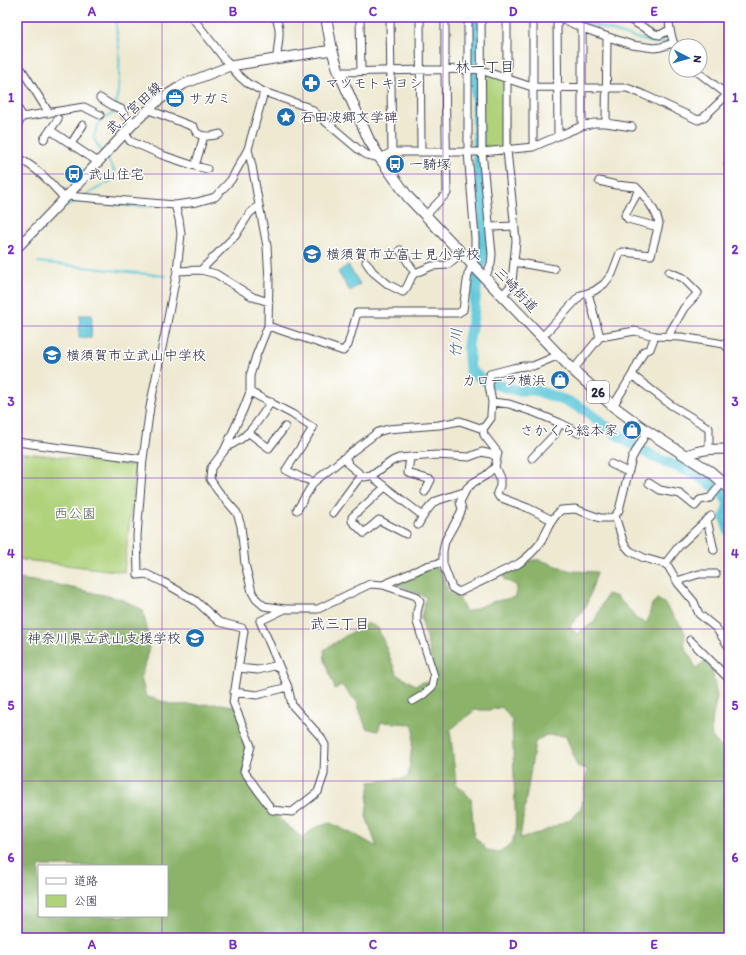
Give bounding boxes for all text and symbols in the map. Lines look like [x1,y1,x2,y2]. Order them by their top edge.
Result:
text: A [87,4,97,19]
text: B [229,4,238,19]
text: C [369,4,378,19]
text: D [509,4,518,19]
text: E [650,4,658,19]
north arrow [668,38,708,78]
text: N [691,55,704,63]
district label: 林一丁目 [455,58,515,76]
pharmacy icon: マツモトキヨシ [300,72,322,94]
place label: マツモトキヨシ [325,75,423,92]
street label: 武上宮田線 [102,78,166,138]
office icon: サガミ [164,87,186,109]
text: 1 [8,90,14,105]
place label: サガミ [189,90,231,107]
text: 1 [732,90,738,105]
place icon: 石田波郷文学碑 [275,106,297,128]
place label: 石田波郷文学碑 [300,109,398,126]
bus stop icon: 一騎塚 [384,153,406,175]
place label: 一騎塚 [409,156,451,173]
bus stop icon: 武山住宅 [63,163,85,185]
place label: 武山住宅 [88,166,144,183]
text: 2 [8,242,15,257]
text: 2 [732,242,739,257]
school or university icon: 横須賀市立富士見小学校 [301,243,323,265]
place label: 横須賀市立富士見小学校 [326,246,480,263]
street label: 三崎街道 [491,264,541,316]
water label: 竹川 [446,328,466,358]
school or university icon: 横須賀市立武山中学校 [41,344,63,366]
place label: 横須賀市立武山中学校 [66,347,206,364]
shop icon: カローラ横浜 [549,369,571,391]
place label: カローラ横浜 [462,372,546,389]
road number: 26 [587,381,609,403]
text: 3 [7,394,15,409]
text: 3 [731,394,739,409]
shop icon: さかくら総本家 [621,419,643,441]
place label: さかくら総本家 [520,422,618,439]
park label: 西公園 [54,505,96,522]
text: 4 [7,546,15,561]
text: 4 [731,546,739,561]
district label: 武三丁目 [310,615,370,633]
school or university icon: 神奈川県立武山支援学校 [184,627,206,649]
place label: 神奈川県立武山支援学校 [27,630,181,647]
text: 5 [8,698,15,713]
text: 5 [732,698,739,713]
text: 6 [8,850,15,865]
text: 6 [732,850,739,865]
legend [38,865,168,917]
text: 道路 [74,874,98,888]
text: 公園 [74,894,98,908]
text: A [87,937,97,952]
text: B [229,937,238,952]
text: C [369,937,378,952]
text: D [509,937,518,952]
text: E [650,937,658,952]

